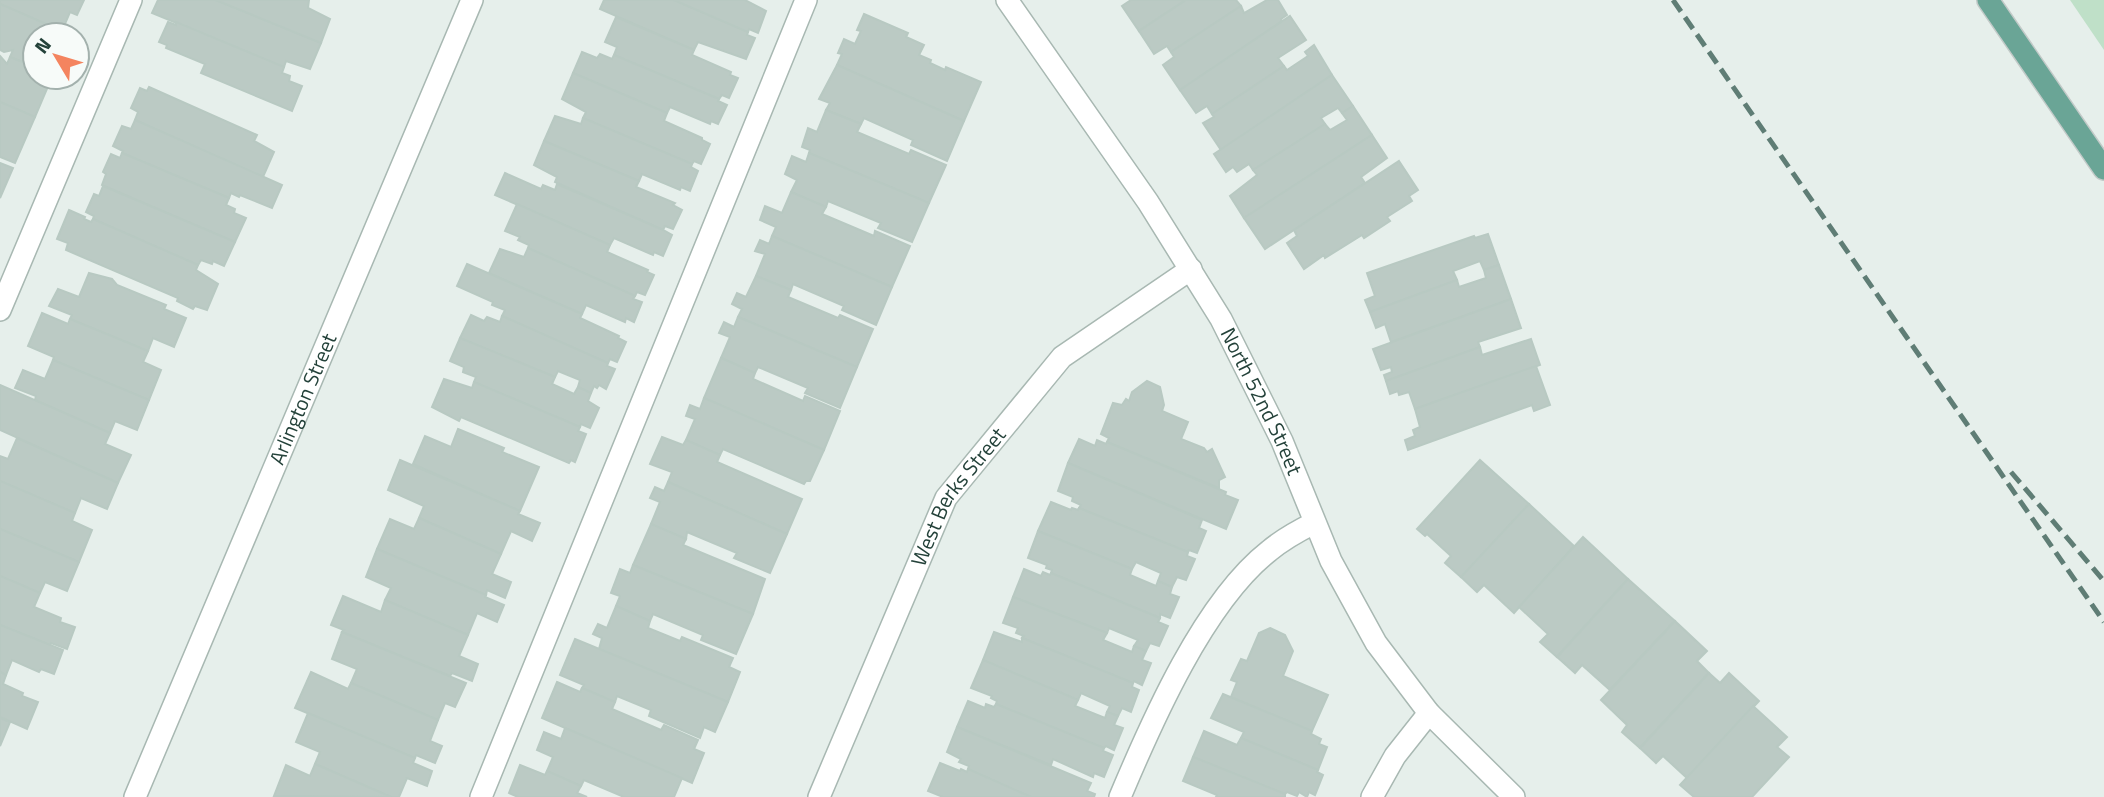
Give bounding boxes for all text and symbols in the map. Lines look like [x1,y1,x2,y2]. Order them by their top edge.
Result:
north arrow [21,21,91,91]
text: N [27,31,58,59]
street label: North 52nd Street [1213,322,1311,480]
street label: Arlington Street [260,327,345,469]
street label: West Berks Street [902,419,1013,571]

